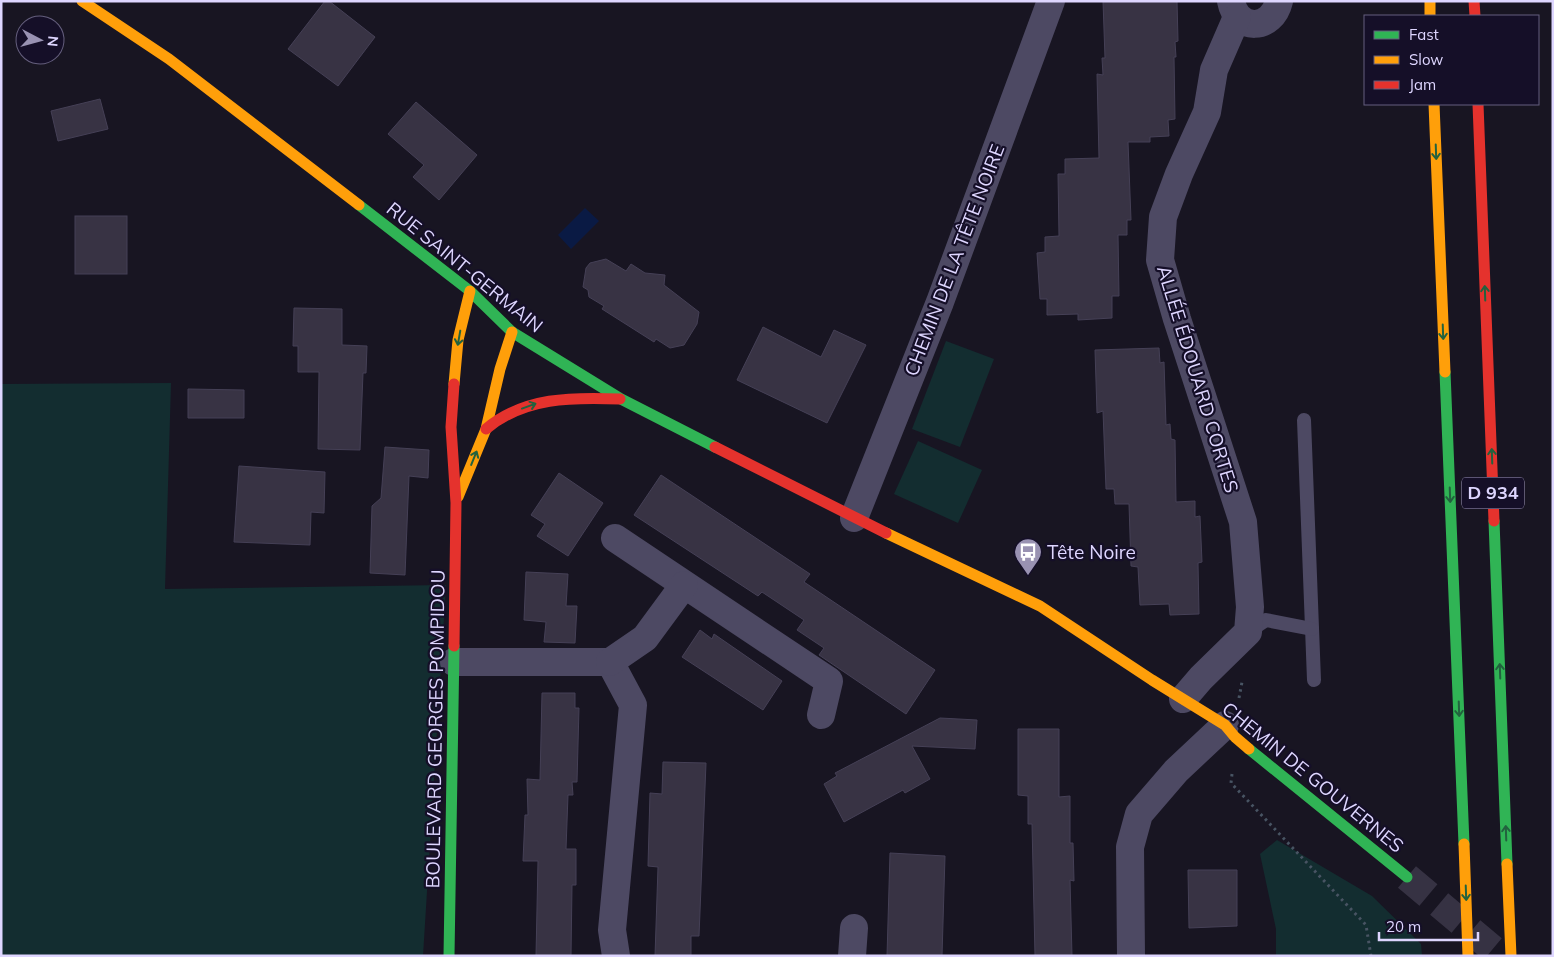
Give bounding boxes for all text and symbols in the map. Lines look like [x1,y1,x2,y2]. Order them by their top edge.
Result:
north arrow [15,15,65,65]
legend [1364,15,1539,105]
text: Fast [1409,25,1439,44]
text: N [43,35,62,48]
text: Slow [1409,50,1443,69]
text: Jam [1409,75,1436,94]
street label: CHEMIN DE LA TÊTE NOIRE [899,141,1009,379]
one-way arrow [1431,144,1441,160]
street label: RUE SAINT-GERMAIN [382,197,548,337]
street label: ALLÉE ÉDOUARD CORTES [1152,262,1244,496]
one-way arrow [1481,286,1490,302]
one-way arrow [1439,324,1448,340]
one-way arrow [454,330,464,346]
one-way arrow [520,401,536,410]
one-way arrow [1487,448,1496,464]
one-way arrow [470,451,479,466]
road number: D 934 [1462,478,1524,508]
one-way arrow [1445,486,1455,502]
bus stop icon: Tête Noire [1013,537,1043,576]
place label: Tête Noire [1047,540,1136,564]
street label: BOULEVARD GEORGES POMPIDOU [420,569,450,889]
one-way arrow [1495,663,1505,679]
street label: CHEMIN DE GOUVERNES [1217,696,1409,858]
one-way arrow [1454,701,1463,717]
one-way arrow [1502,825,1511,841]
one-way arrow [1461,884,1471,900]
scale bar [1379,910,1478,942]
text: 20 m [1386,917,1421,936]

